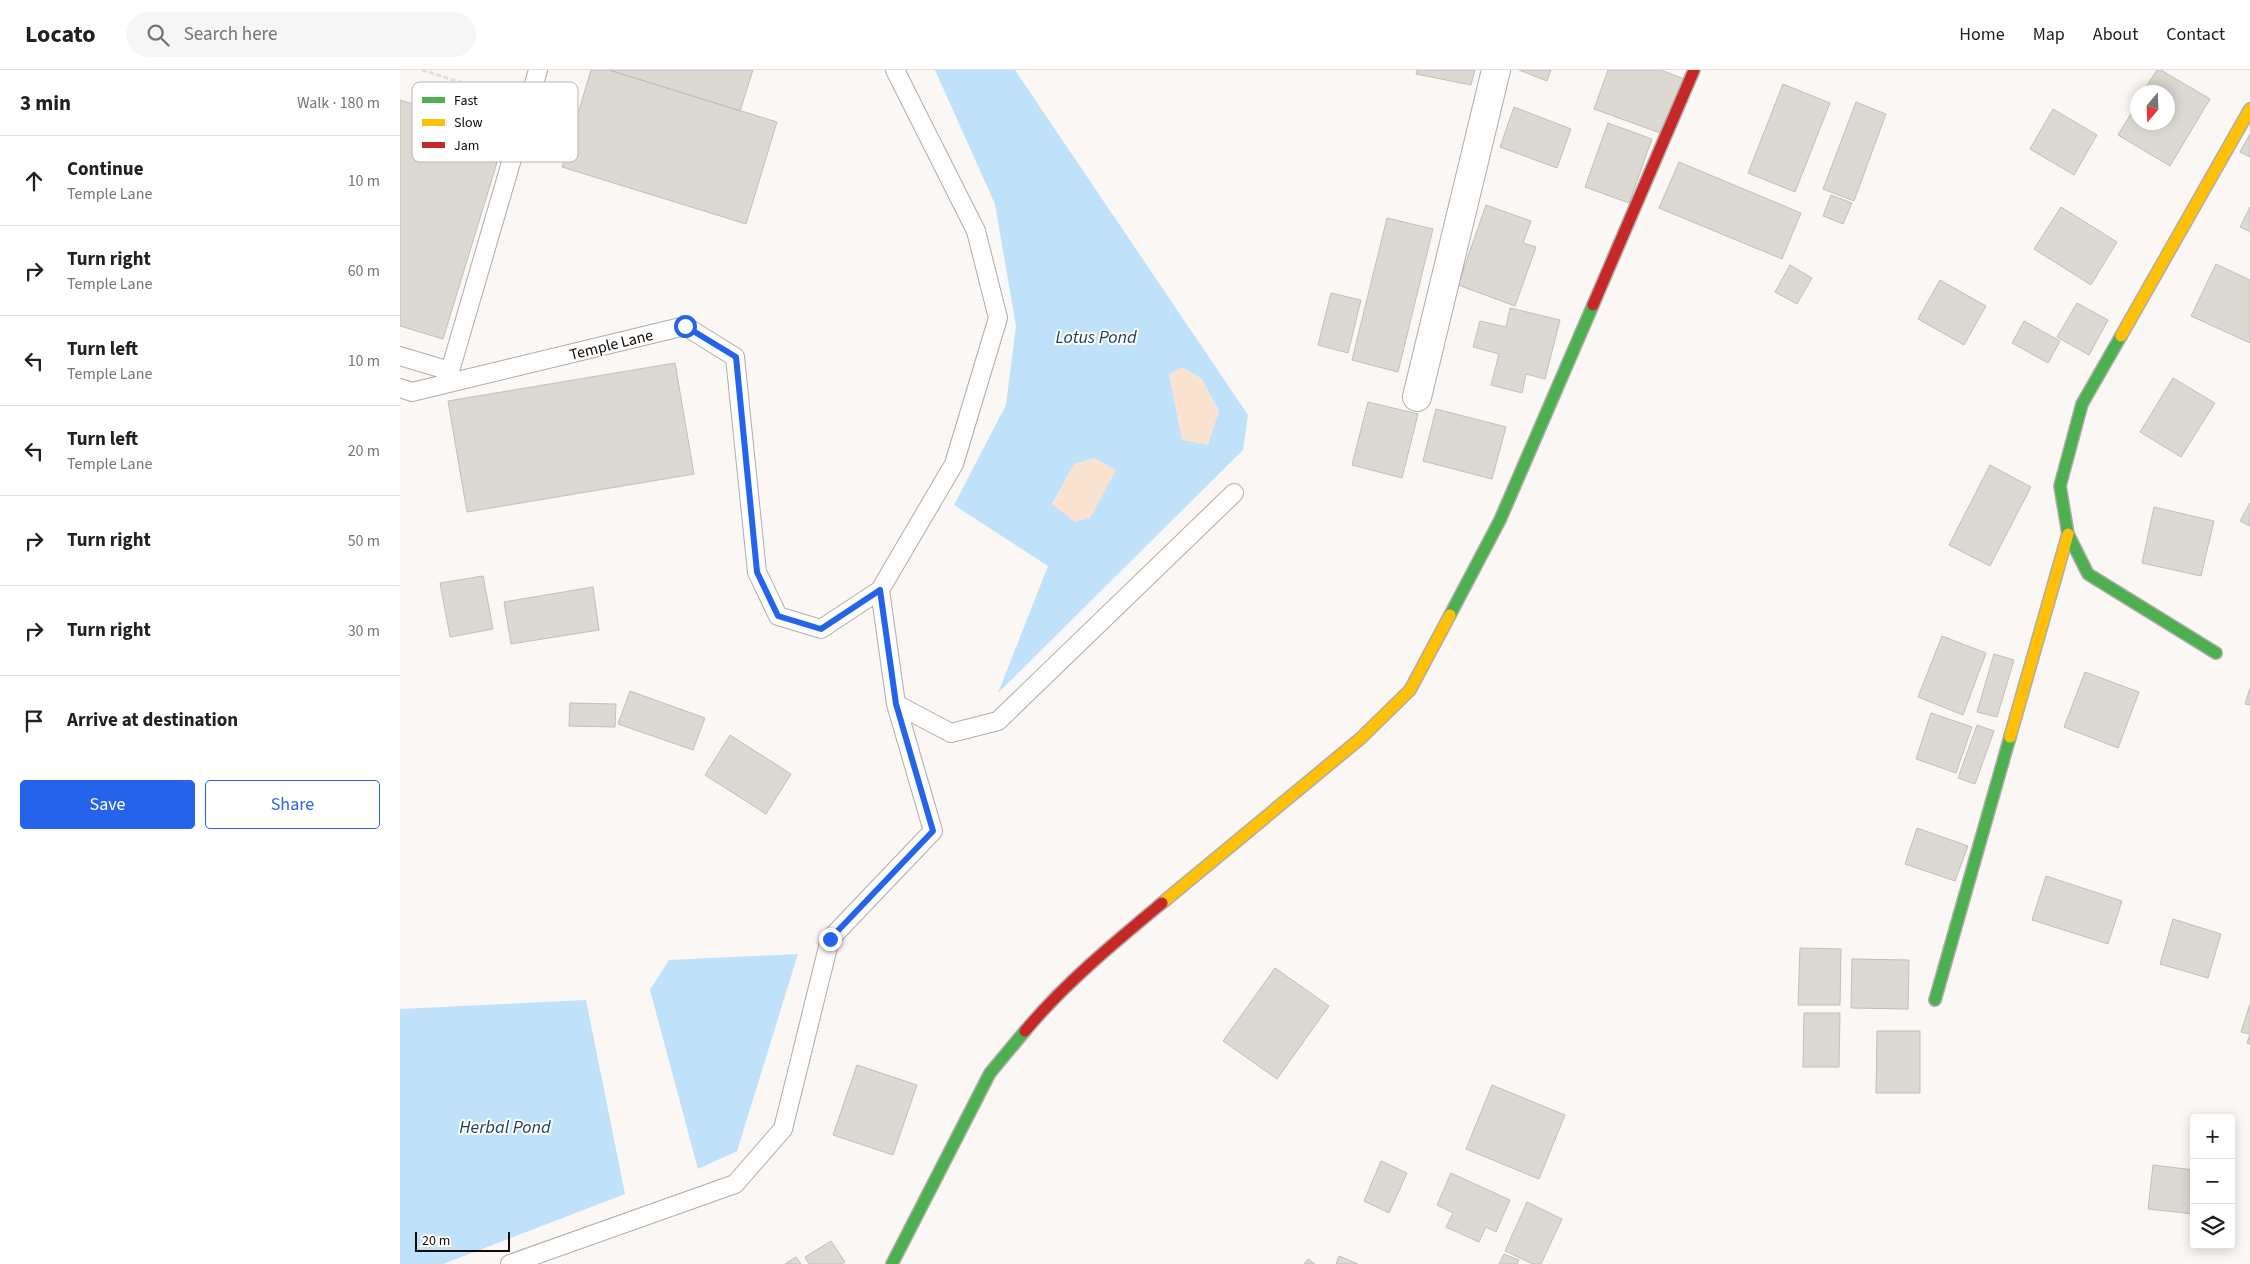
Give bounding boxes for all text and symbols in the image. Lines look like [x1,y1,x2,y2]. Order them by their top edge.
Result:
search box [126,12,476,57]
text: Locato [25,17,96,52]
icon: search [144,21,172,49]
text: Search here [184,21,277,48]
text: Home [1959,22,2005,47]
text: Map [2033,22,2065,47]
text: About [2093,22,2138,47]
text: Contact [2166,22,2225,47]
legend [412,82,578,162]
north arrow [2130,85,2175,130]
text: 3 min [20,88,71,118]
text: Fast [454,91,478,111]
text: Walk · 180 m [297,92,380,114]
text: Slow [454,113,483,133]
text: Jam [454,136,479,156]
text: Continue [67,156,144,183]
icon: ahead [20,167,48,195]
text: 10 m [348,170,380,192]
text: Temple Lane [67,183,152,205]
text: Turn right [67,246,151,273]
icon: right [20,257,48,285]
text: 60 m [348,260,380,282]
text: Temple Lane [67,273,152,295]
route start [674,315,697,338]
street label: Temple Lane [567,324,655,366]
water label: Lotus Pond [1055,325,1137,350]
text: Turn left [67,336,138,363]
icon: left [20,347,48,375]
text: 10 m [348,350,380,372]
text: Temple Lane [67,363,152,385]
text: Turn left [67,426,138,453]
icon: left [20,437,48,465]
text: 20 m [348,440,380,462]
text: Temple Lane [67,453,152,475]
icon: right [20,527,48,555]
text: Turn right [67,527,151,554]
text: 50 m [348,530,380,552]
icon: right [20,617,48,645]
text: Turn right [67,617,151,644]
text: 30 m [348,620,380,642]
icon: arrive [20,707,48,735]
text: Arrive at destination [67,707,238,734]
button: Save [20,780,195,829]
button: Share [205,780,380,829]
route end [819,928,842,951]
map controls [2190,1114,2235,1249]
button: + [2190,1114,2235,1159]
water label: Herbal Pond [459,1115,551,1140]
button: − [2190,1159,2235,1204]
button: layers [2190,1204,2235,1249]
scale bar [415,1229,510,1252]
text: 20 m [422,1231,450,1251]

